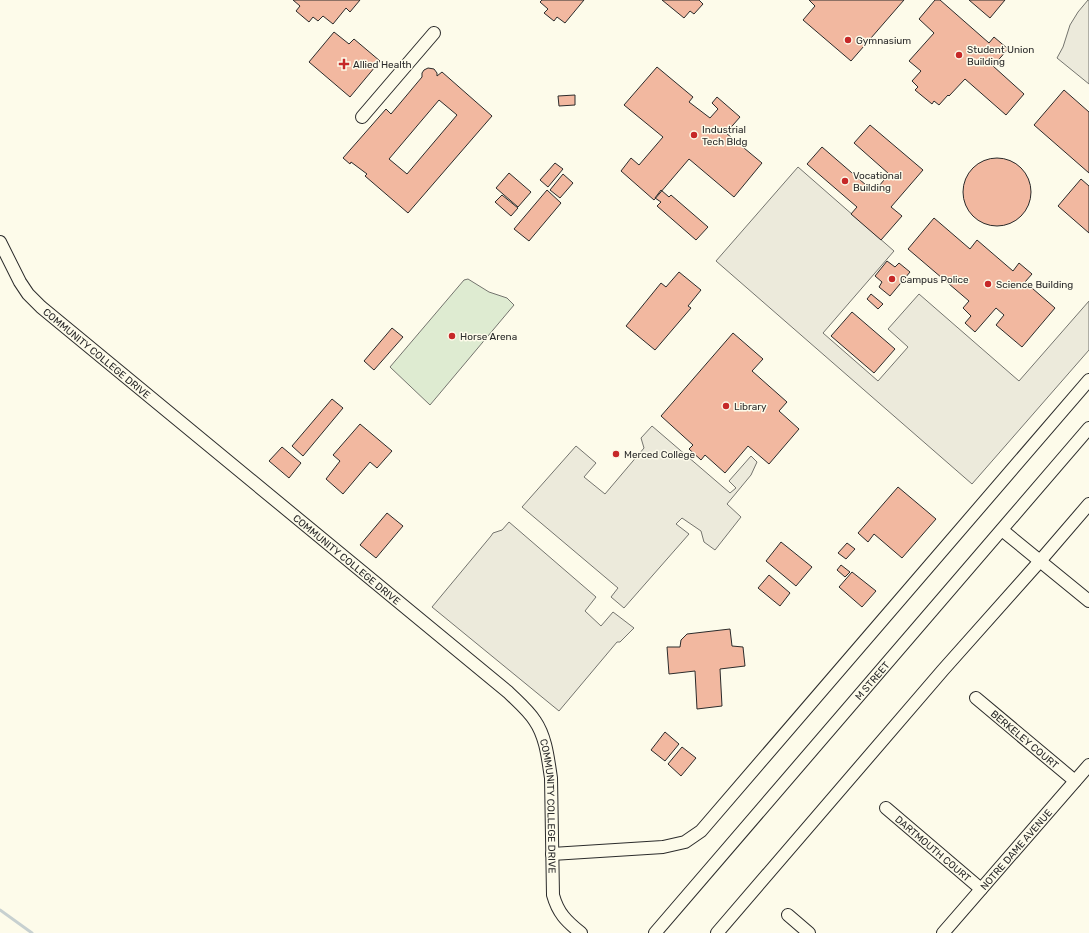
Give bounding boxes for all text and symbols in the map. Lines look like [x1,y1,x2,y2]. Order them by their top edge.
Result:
marker: Gymnasium [843,35,853,45]
place label: Gymnasium [856,35,911,47]
place label: Student Union Building [967,44,1034,68]
marker: Student Union Building [954,50,964,60]
marker: Allied Health [338,58,350,70]
place label: Allied Health [353,59,412,71]
place label: Industrial Tech Bldg [702,124,748,148]
marker: Industrial Tech Bldg [689,130,699,140]
place label: Vocational Building [853,170,902,194]
marker: Vocational Building [840,176,850,186]
marker: Campus Police [887,274,897,284]
place label: Campus Police [900,274,969,286]
marker: Science Building [983,279,993,289]
place label: Science Building [996,279,1073,291]
street label: COMMUNITY COLLEGE DRIVE [40,306,152,402]
marker: Horse Arena [447,331,457,341]
place label: Horse Arena [460,331,517,343]
marker: Library [721,401,731,411]
place label: Library [734,401,767,413]
marker: Merced College [611,449,621,459]
place label: Merced College [624,449,696,461]
street label: COMMUNITY COLLEGE DRIVE [290,512,402,608]
street label: M STREET [853,659,893,703]
street label: BERKELEY COURT [988,708,1061,772]
street label: COMMUNITY COLLEGE DRIVE [537,737,558,874]
street label: NOTRE DAME AVENUE [978,807,1055,893]
street label: DARTMOUTH COURT [892,813,973,885]

